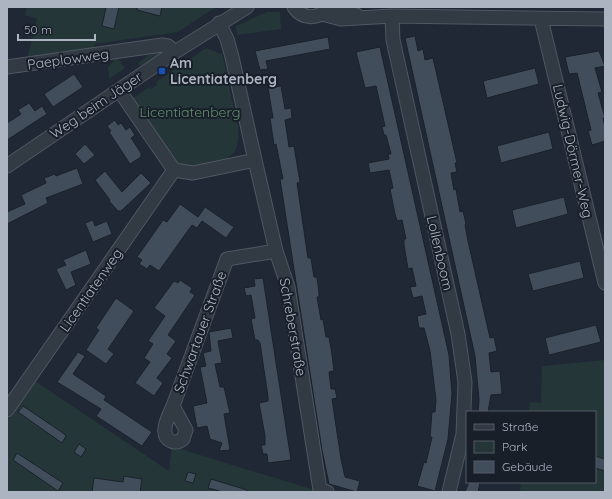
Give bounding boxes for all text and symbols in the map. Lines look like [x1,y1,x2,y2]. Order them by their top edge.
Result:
scale bar [18,16,95,42]
text: 50 m [24,22,52,37]
street label: Paeplowweg [26,44,110,74]
place label: Am Licentiatenberg [170,54,277,88]
marker: Am Licentiatenberg [157,66,167,76]
street label: Weg beim Jäger [46,67,146,143]
street label: Ludwig-Dörmer-Weg [549,82,597,220]
park label: Licentiatenberg [140,103,240,121]
street label: Lollenboom [423,214,457,292]
street label: Licentiatenweg [56,245,126,335]
street label: Schwartauer Straße [170,268,230,395]
street label: Schreberstraße [276,277,310,378]
legend [466,411,596,483]
text: Straße [502,419,539,434]
text: Park [502,439,527,454]
text: Gebäude [502,459,553,474]

